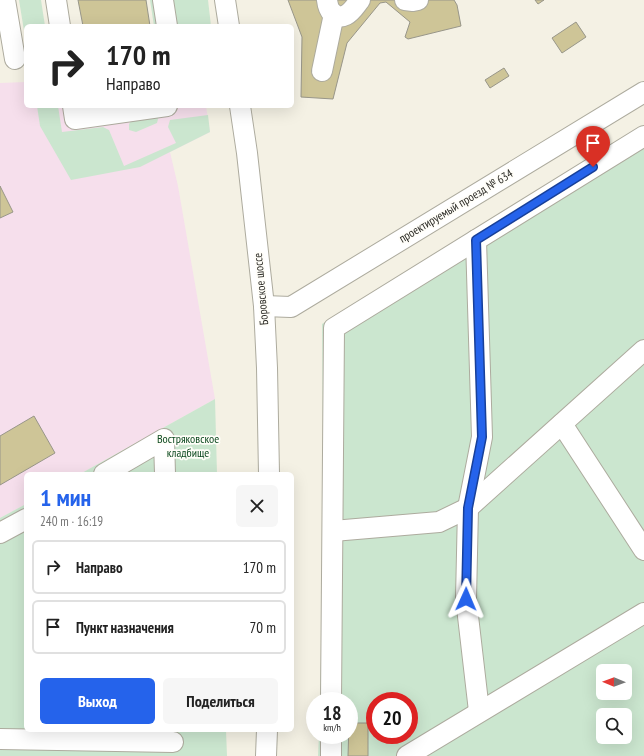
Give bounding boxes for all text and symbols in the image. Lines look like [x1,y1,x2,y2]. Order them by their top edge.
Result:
text: 170 m [106,36,170,73]
icon: right [40,40,92,92]
text: Направо [106,72,161,95]
pin [576,126,610,167]
icon: arrive [582,132,604,154]
street label: проектируемый проезд № 634 [396,165,516,246]
street label: Боровское шоссе [250,252,271,326]
park label: Востряковское кладбище [157,431,219,460]
text: 1 мин [40,482,91,513]
button: close [236,485,278,527]
text: 240 m · 16:19 [40,513,103,530]
icon: right [42,556,64,578]
text: Направо [76,558,123,577]
text: 170 m [243,558,276,577]
position arrow [445,578,487,620]
icon: arrive [42,616,64,638]
text: Пункт назначения [76,618,174,637]
text: 70 m [250,618,276,637]
north arrow [596,664,632,700]
map controls [596,664,632,744]
button: Выход [40,678,155,724]
button: Поделиться [163,678,278,724]
speed limit sign: 20 [366,692,418,744]
text: 18 [322,700,342,726]
button: search [596,708,632,744]
text: km/h [323,721,341,734]

